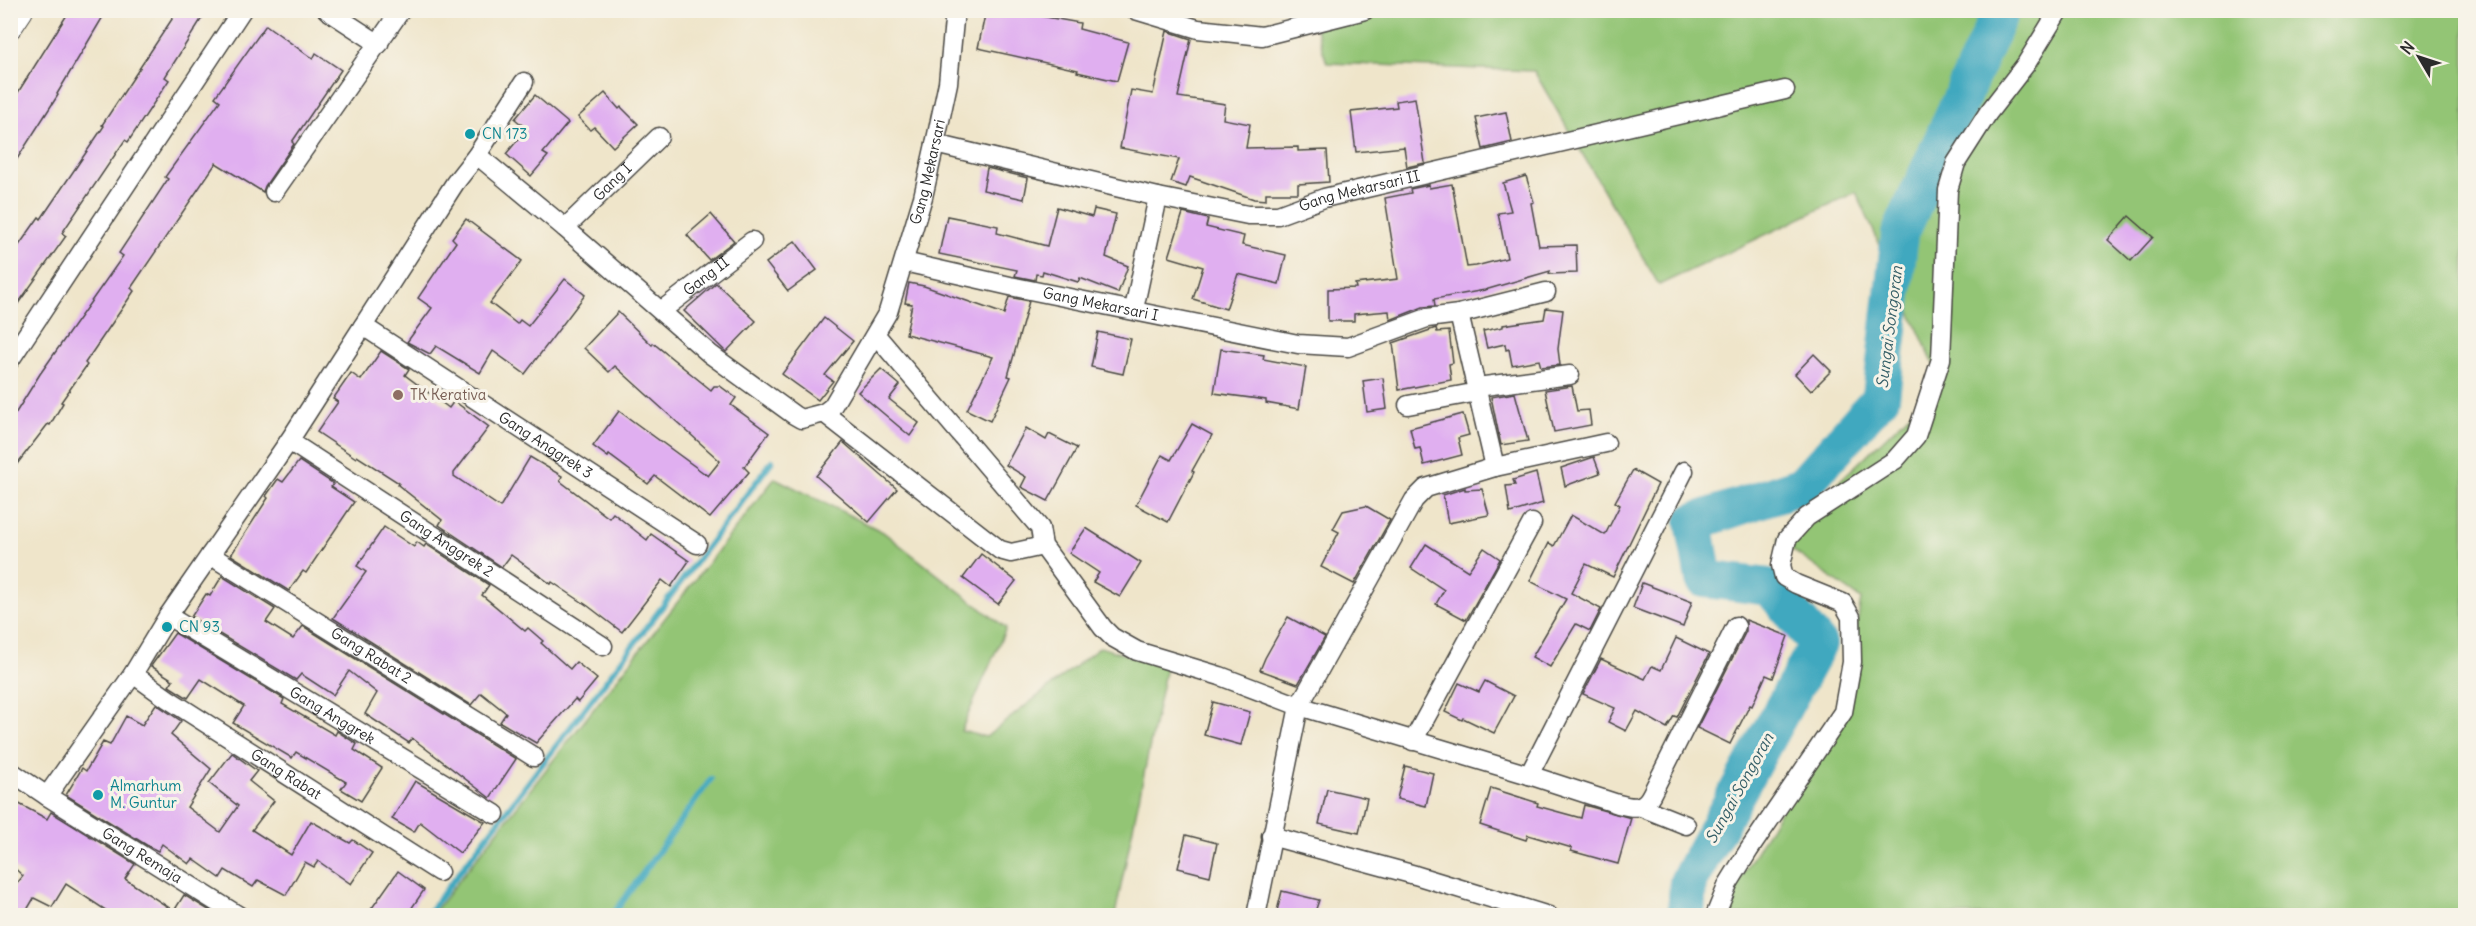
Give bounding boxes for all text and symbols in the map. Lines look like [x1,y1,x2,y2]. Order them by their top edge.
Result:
north arrow [2389,27,2449,87]
text: N [2396,37,2419,58]
street label: Gang Mekarsari [905,118,949,227]
place label: CN 173 [482,124,528,143]
marker: CN 173 [463,127,477,141]
street label: Gang I [589,159,635,205]
street label: Gang Mekarsari II [1296,166,1421,215]
street label: Gang II [679,252,733,300]
water label: Sungai Songoran [1872,264,1906,389]
street label: Gang Mekarsari I [1041,283,1160,325]
place label: TK Kerativa [410,385,487,404]
marker: TK Kerativa [391,388,405,402]
street label: Gang Anggrek 3 [495,407,597,482]
street label: Gang Anggrek 2 [396,506,497,581]
place label: CN 93 [179,617,220,636]
marker: CN 93 [160,620,174,634]
street label: Gang Rabat 2 [328,623,415,687]
street label: Gang Anggrek [286,682,379,748]
water label: Sungai Songoran [1700,729,1778,847]
street label: Gang Rabat [247,744,325,803]
place label: Almarhum M. Guntur [110,776,181,812]
marker: Almarhum M. Guntur [91,788,105,802]
street label: Gang Remaja [99,823,186,887]

